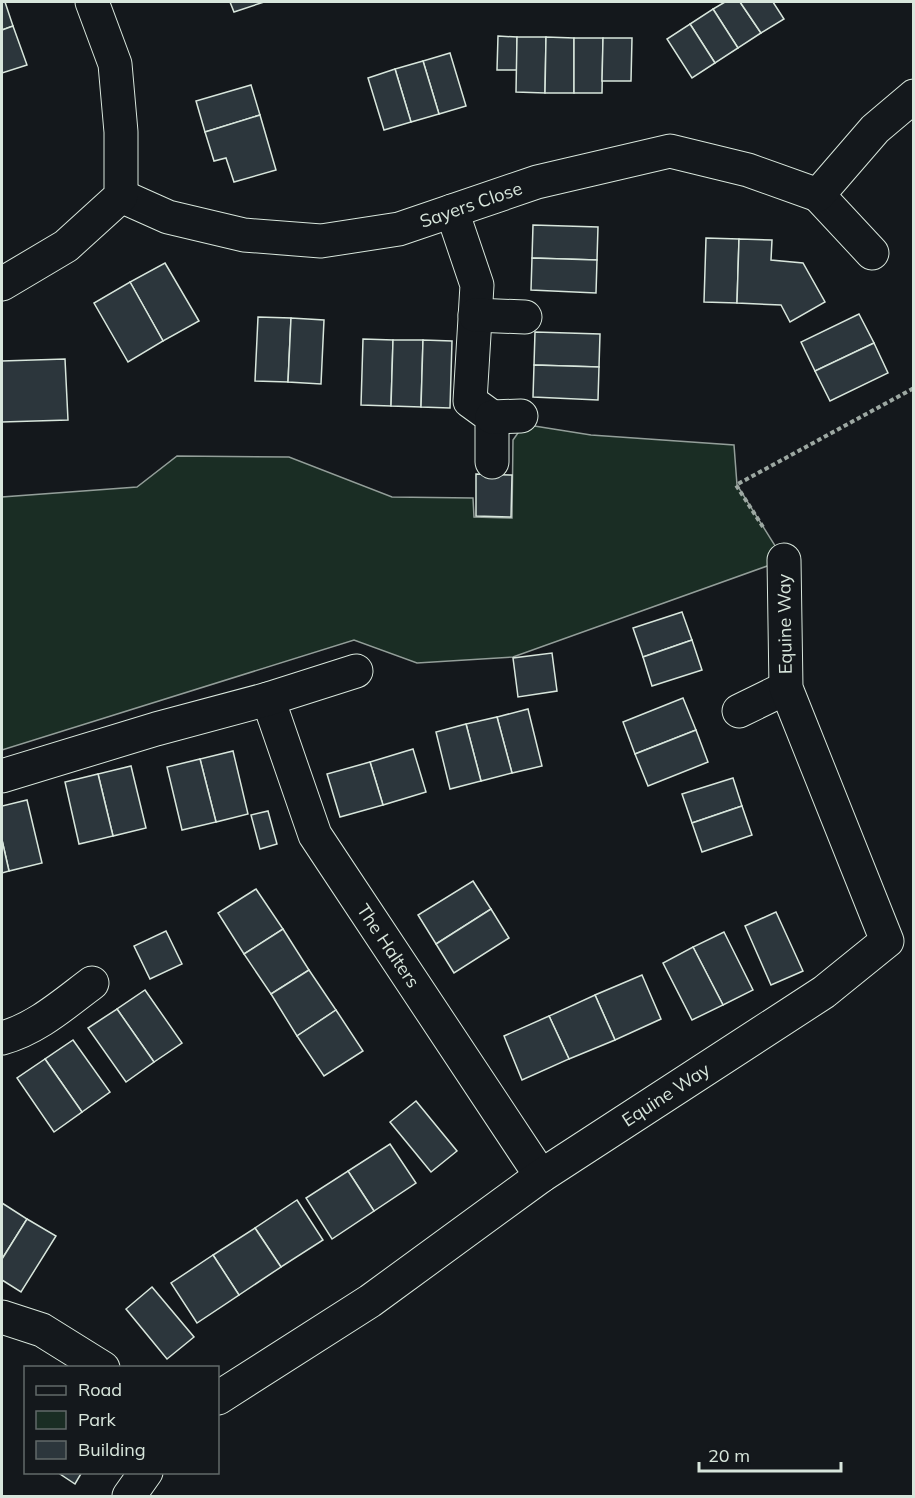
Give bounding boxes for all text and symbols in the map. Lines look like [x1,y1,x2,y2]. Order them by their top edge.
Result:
street label: Sayers Close [417,176,525,233]
street label: Equine Way [772,573,797,674]
street label: The Halters [352,899,425,992]
street label: Equine Way [617,1057,714,1132]
legend [24,1366,219,1474]
text: Road [78,1378,122,1401]
text: Park [78,1408,117,1431]
scale bar [699,1435,842,1473]
text: Building [78,1438,146,1461]
text: 20 m [708,1444,750,1467]

